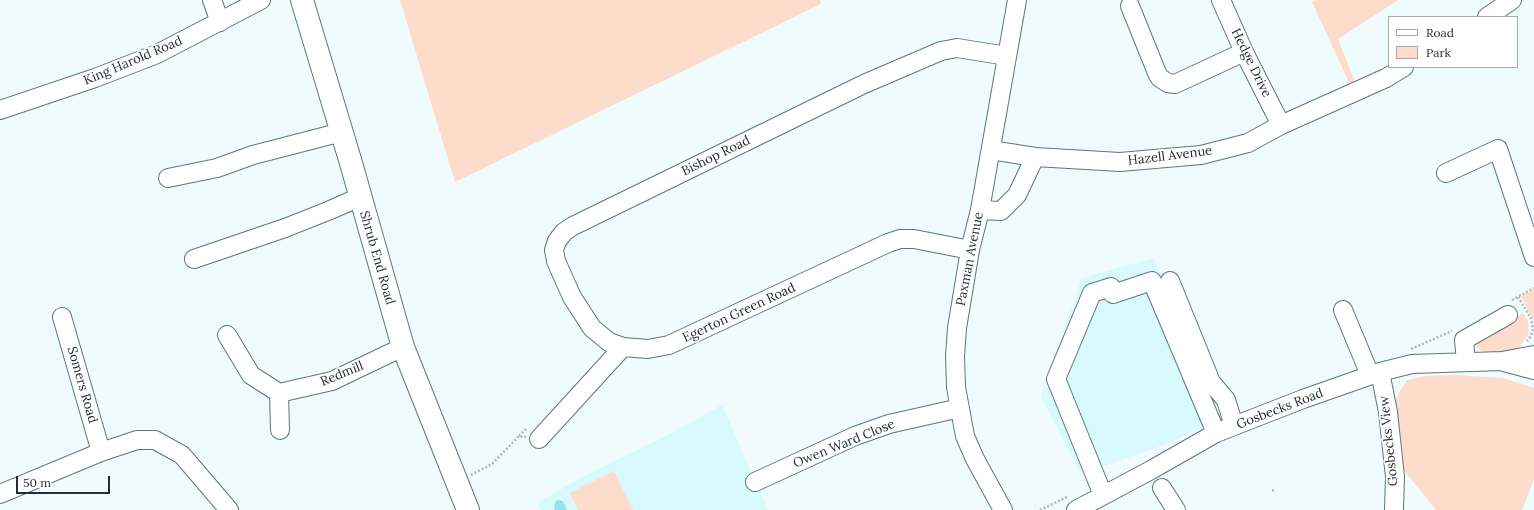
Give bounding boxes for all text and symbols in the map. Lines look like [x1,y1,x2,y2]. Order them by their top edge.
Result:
legend [1388,16,1518,68]
text: Road [1426,25,1454,40]
street label: Hedge Drive [1228,26,1274,100]
street label: King Harold Road [81,33,185,89]
text: Park [1426,45,1451,60]
street label: Bishop Road [679,133,753,179]
street label: Hazell Avenue [1127,143,1213,169]
street label: Shrub End Road [356,209,398,307]
street label: Paxman Avenue [953,211,987,307]
street label: Egerton Green Road [680,280,798,346]
street label: Somers Road [64,345,100,425]
street label: Redmill [318,358,366,390]
street label: Gosbecks Road [1234,385,1326,433]
street label: Gosbecks View [1376,395,1402,487]
street label: Owen Ward Close [791,417,897,471]
scale bar [18,468,112,494]
text: 50 m [23,475,51,490]

